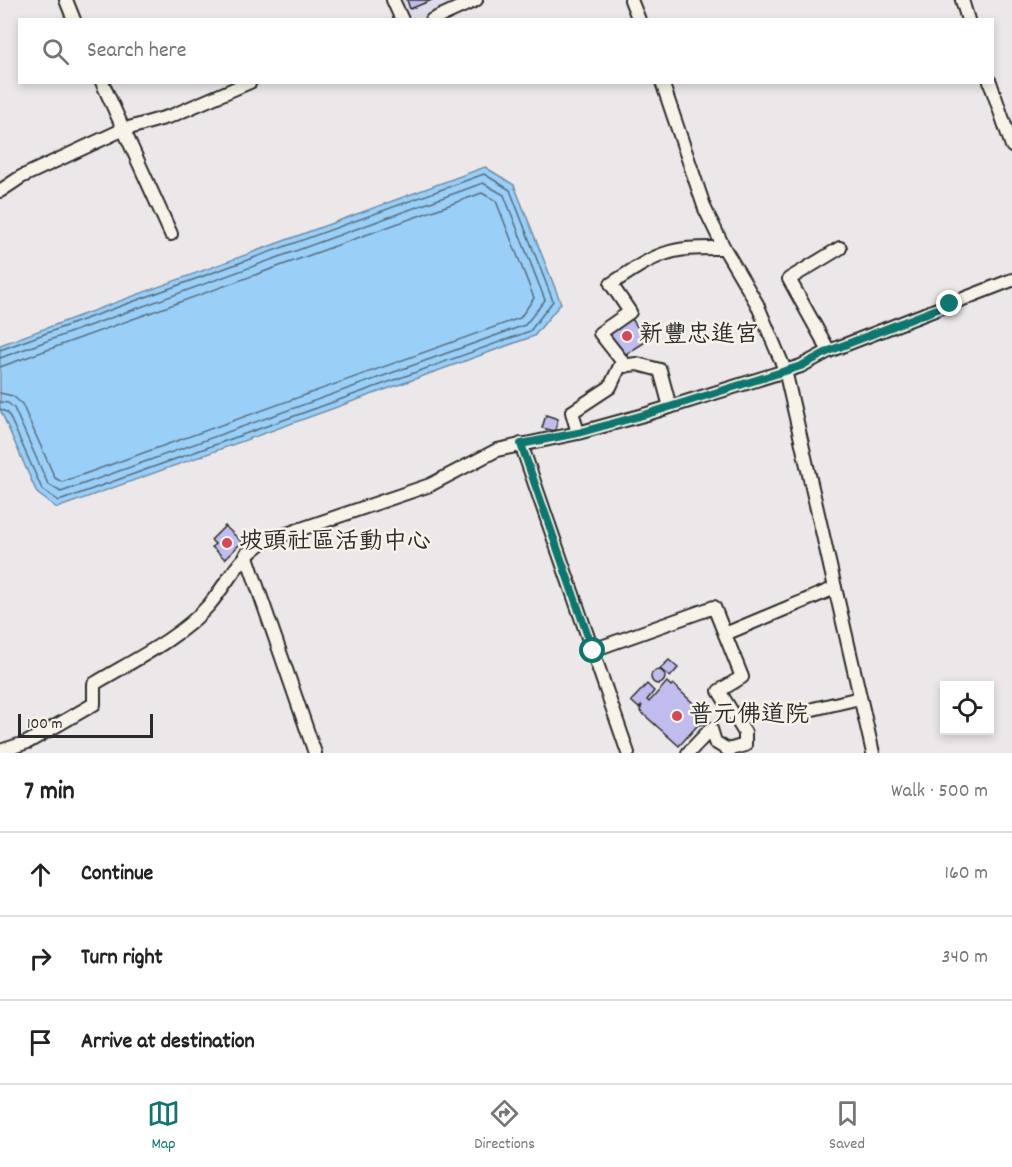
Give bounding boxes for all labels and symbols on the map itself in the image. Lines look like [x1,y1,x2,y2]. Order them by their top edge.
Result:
route end [936,290,962,316]
place label: 新豐忠進宮 [639,319,759,353]
marker: 新豐忠進宮 [620,329,634,343]
place label: 坡頭社區活動中心 [239,526,431,560]
marker: 坡頭社區活動中心 [220,536,234,550]
route start [579,637,605,663]
place label: 普元佛道院 [689,699,809,733]
marker: 普元佛道院 [670,709,684,723]
scale bar [18,711,153,738]

